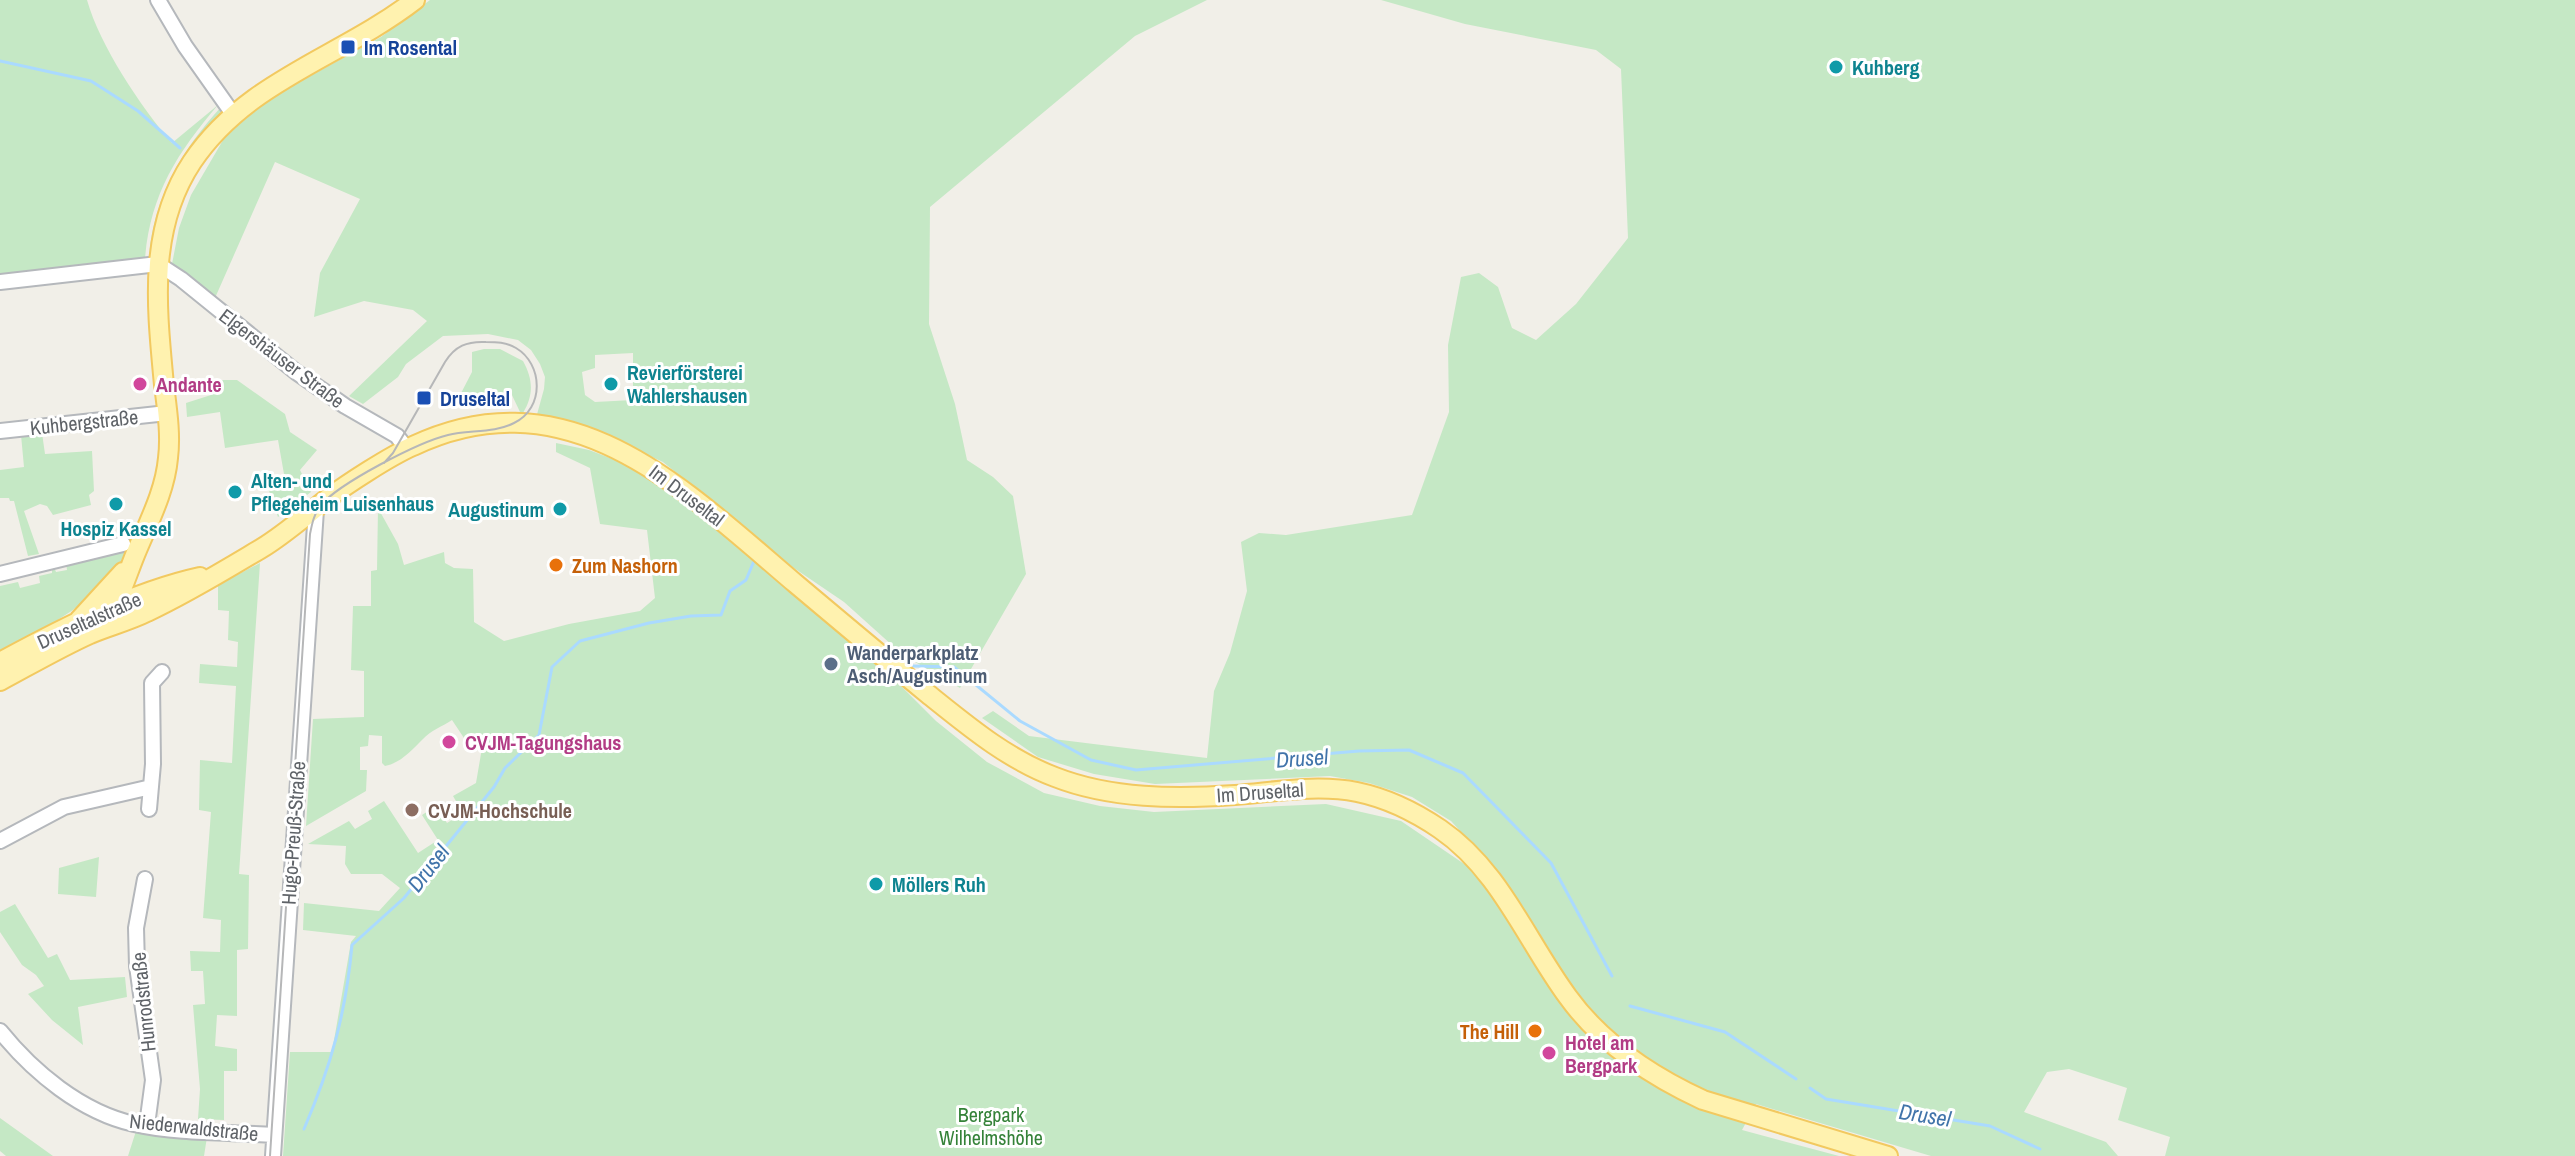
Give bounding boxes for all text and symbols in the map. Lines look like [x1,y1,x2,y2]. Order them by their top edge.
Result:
place label: Im Rosental [364,34,457,61]
marker: Im Rosental [339,38,357,56]
place label: Kuhberg [1852,54,1919,81]
marker: Kuhberg [1827,58,1845,76]
street label: Elgershäuser Straße [214,302,350,414]
place label: Revierförsterei Wahlershausen [627,359,748,409]
place label: Andante [156,371,222,398]
marker: Andante [131,375,149,393]
marker: Revierförsterei Wahlershausen [602,375,620,393]
place label: Druseltal [440,385,510,412]
marker: Druseltal [415,389,433,407]
street label: Kuhbergstraße [29,403,139,441]
street label: Im Druseltal [644,458,730,532]
place label: Alten- und Pflegeheim Luisenhaus [251,467,434,517]
marker: Alten- und Pflegeheim Luisenhaus [226,483,244,501]
marker: Hospiz Kassel [107,495,125,513]
place label: Augustinum [448,496,544,523]
marker: Augustinum [551,500,569,518]
place label: Hospiz Kassel [60,515,172,542]
place label: Zum Nashorn [572,552,678,579]
marker: Zum Nashorn [547,556,565,574]
street label: Druseltalstraße [33,585,145,655]
place label: Wanderparkplatz Asch/Augustinum [847,639,987,689]
marker: Wanderparkplatz Asch/Augustinum [822,655,840,673]
place label: CVJM-Tagungshaus [465,729,621,756]
marker: CVJM-Tagungshaus [440,733,458,751]
water label: Drusel [1275,741,1330,775]
street label: Hugo-Preuß-Straße [275,760,311,906]
street label: Im Druseltal [1215,775,1305,809]
place label: CVJM-Hochschule [428,797,572,824]
marker: CVJM-Hochschule [403,801,421,819]
water label: Drusel [400,837,456,898]
place label: Möllers Ruh [892,871,986,898]
marker: Möllers Ruh [867,875,885,893]
street label: Hunrodstraße [124,951,162,1053]
place label: The Hill [1460,1018,1519,1045]
marker: The Hill [1526,1022,1544,1040]
place label: Hotel am Bergpark [1565,1029,1638,1079]
marker: Hotel am Bergpark [1540,1044,1558,1062]
water label: Drusel [1897,1096,1954,1134]
park label: Bergpark Wilhelmshöhe [939,1101,1043,1151]
street label: Niederwaldstraße [128,1107,260,1147]

